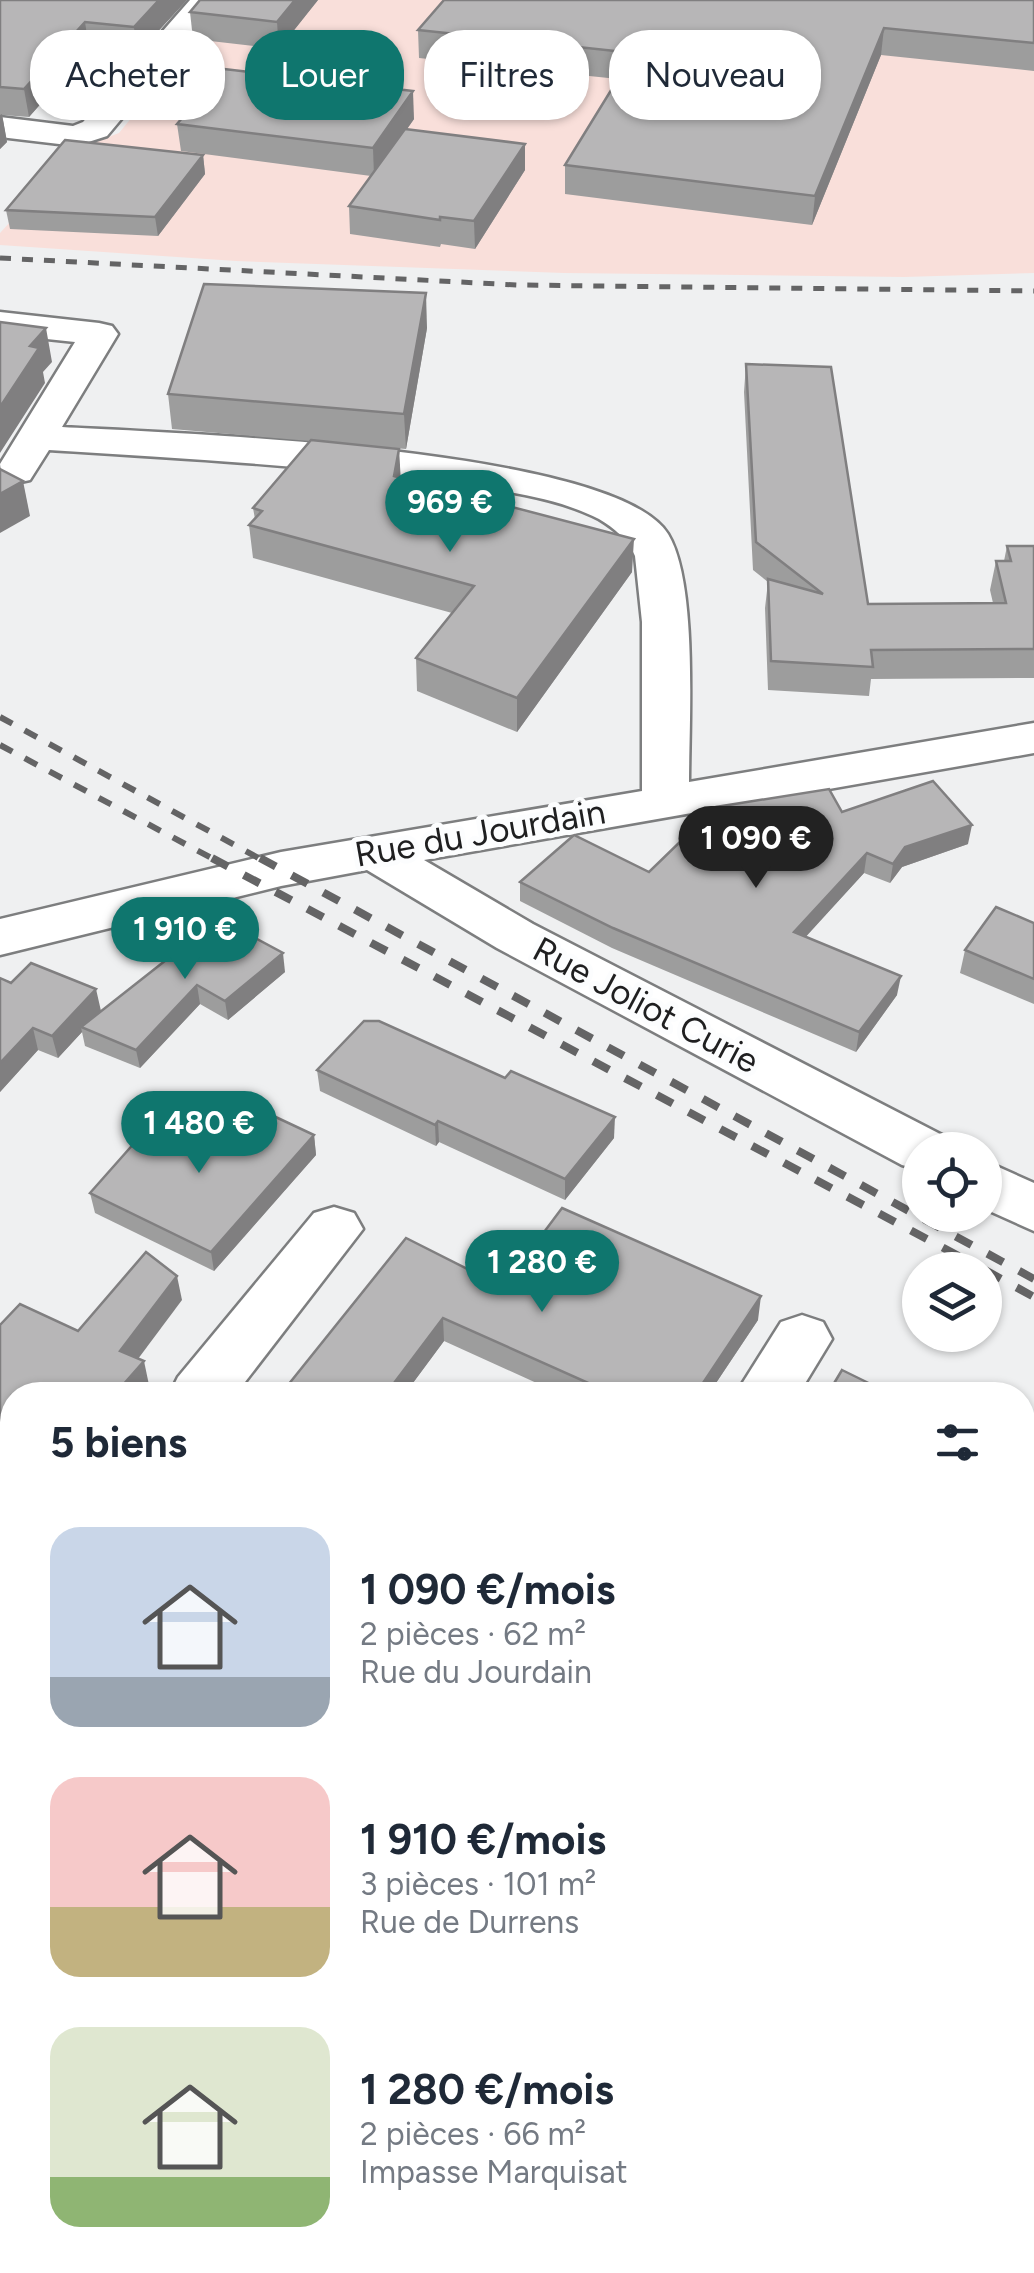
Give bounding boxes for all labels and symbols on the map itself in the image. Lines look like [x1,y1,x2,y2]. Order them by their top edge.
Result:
pin: 969 € [380,470,520,555]
street label: Rue du Jourdain [351,790,609,876]
pin: 1 090 € [664,806,848,891]
pin: 1 910 € [93,897,277,982]
street label: Rue Joliot Curie [526,928,766,1082]
pin: 1 480 € [107,1091,291,1176]
pin: 1 280 € [450,1230,634,1315]

